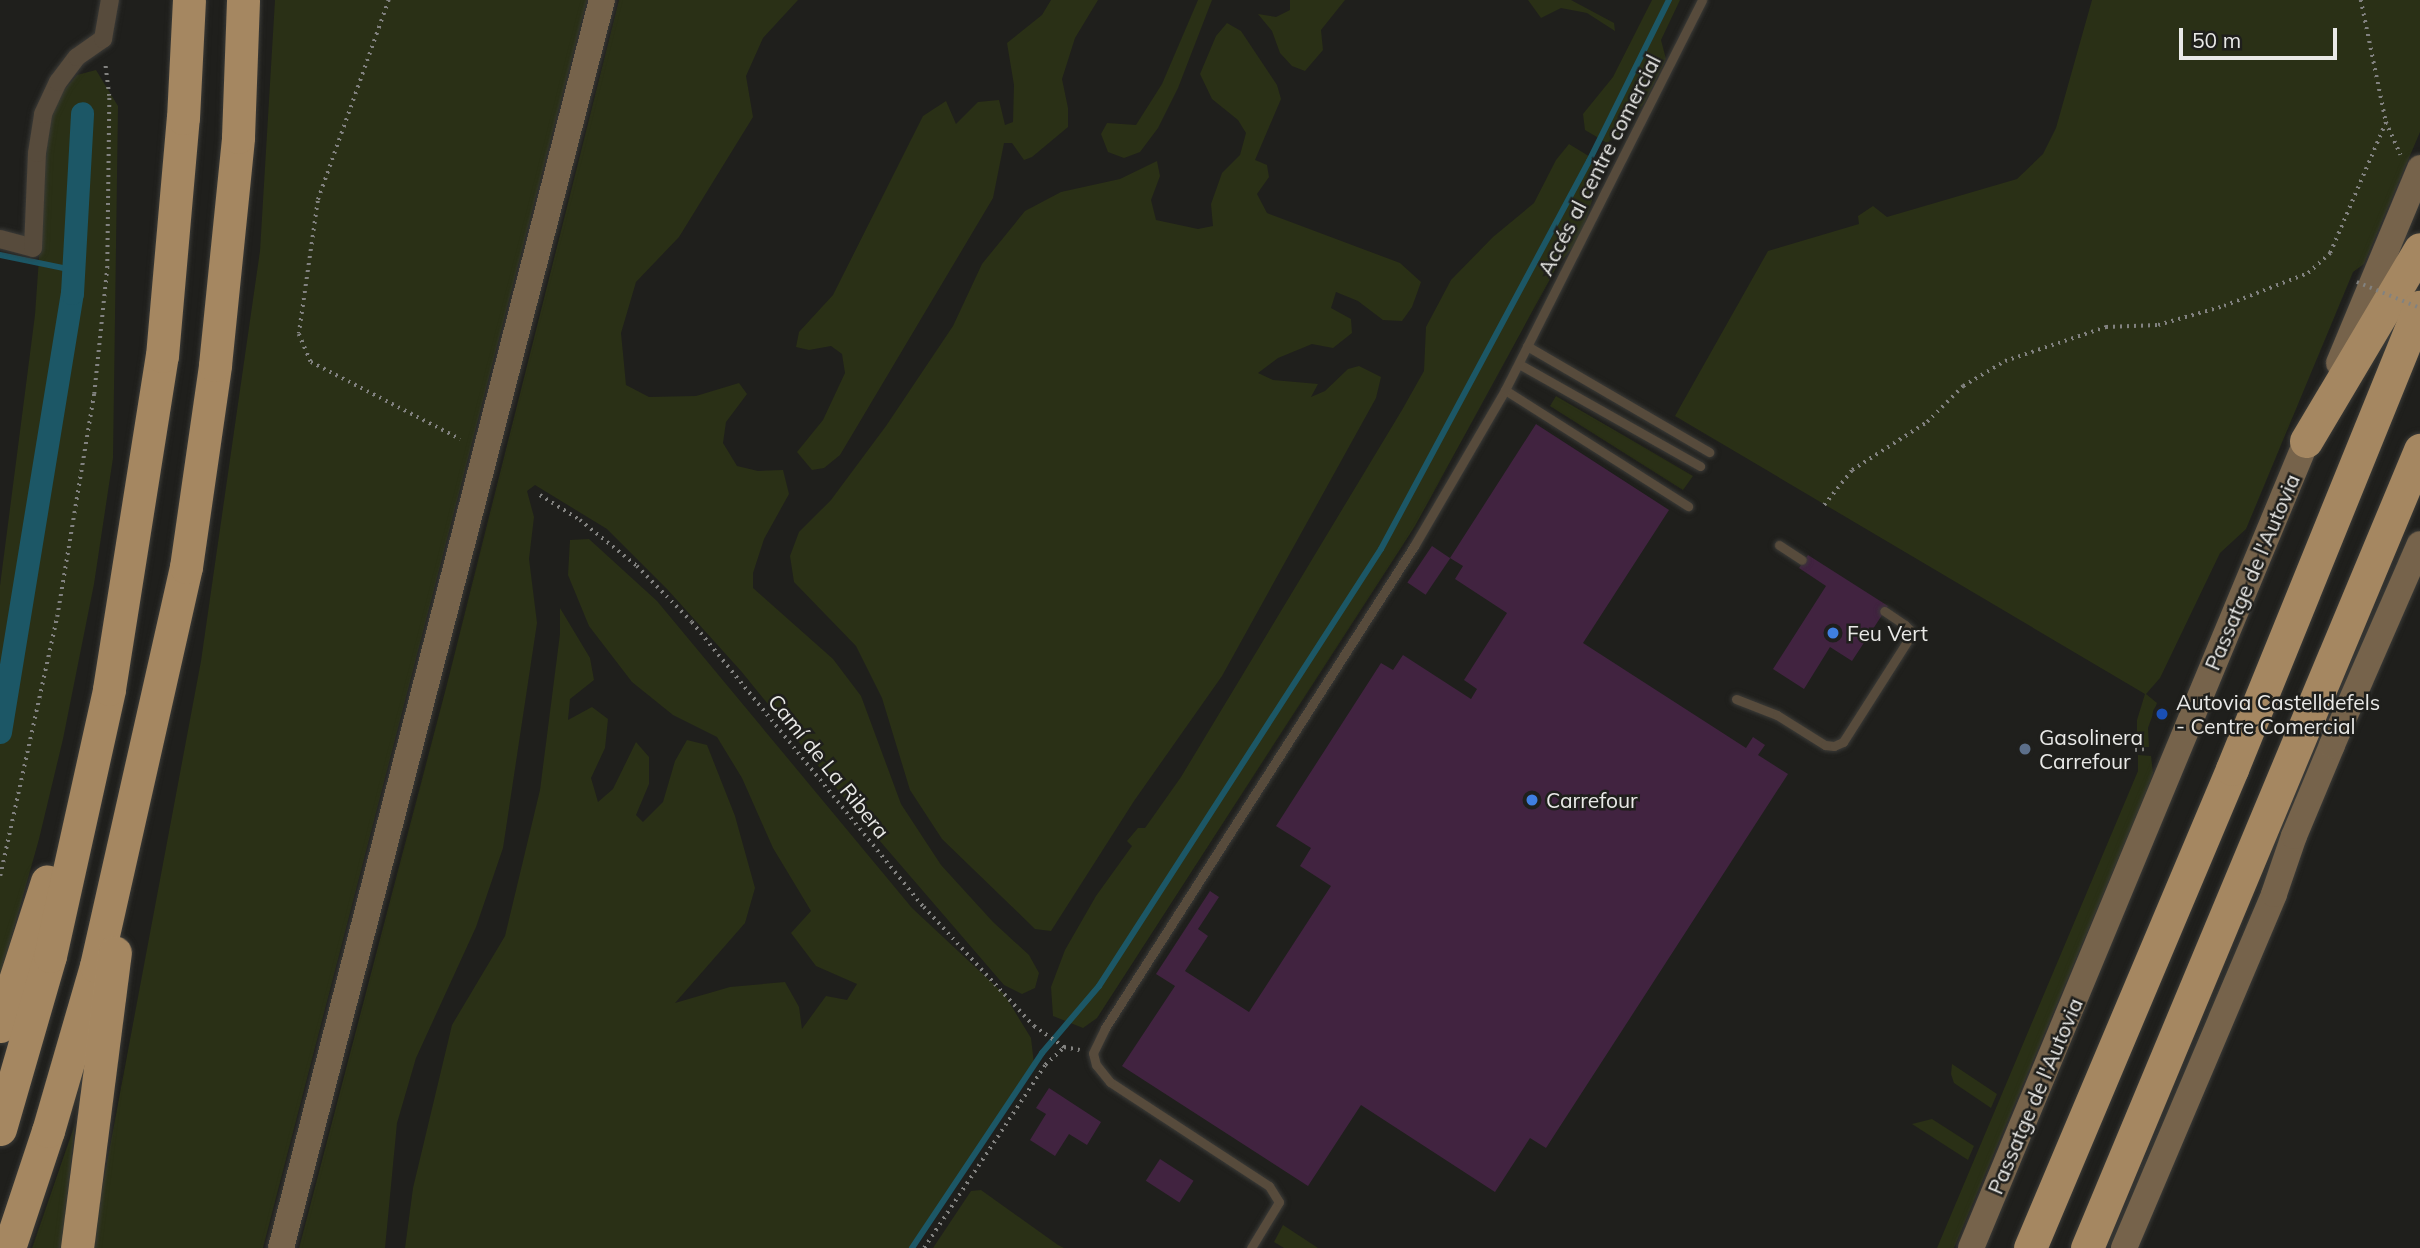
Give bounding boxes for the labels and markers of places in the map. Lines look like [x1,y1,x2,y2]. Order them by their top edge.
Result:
place label: Feu Vert [1847,620,1928,646]
marker: Feu Vert [1825,625,1841,641]
place label: Autovia Castelldefels - Centre Comercial [2176,689,2380,739]
marker: Autovia Castelldefels - Centre Comercial [2154,706,2170,722]
place label: Gasolinera Carrefour [2039,724,2143,774]
marker: Gasolinera Carrefour [2017,741,2033,757]
place label: Carrefour [1546,787,1638,813]
marker: Carrefour [1524,792,1540,808]

